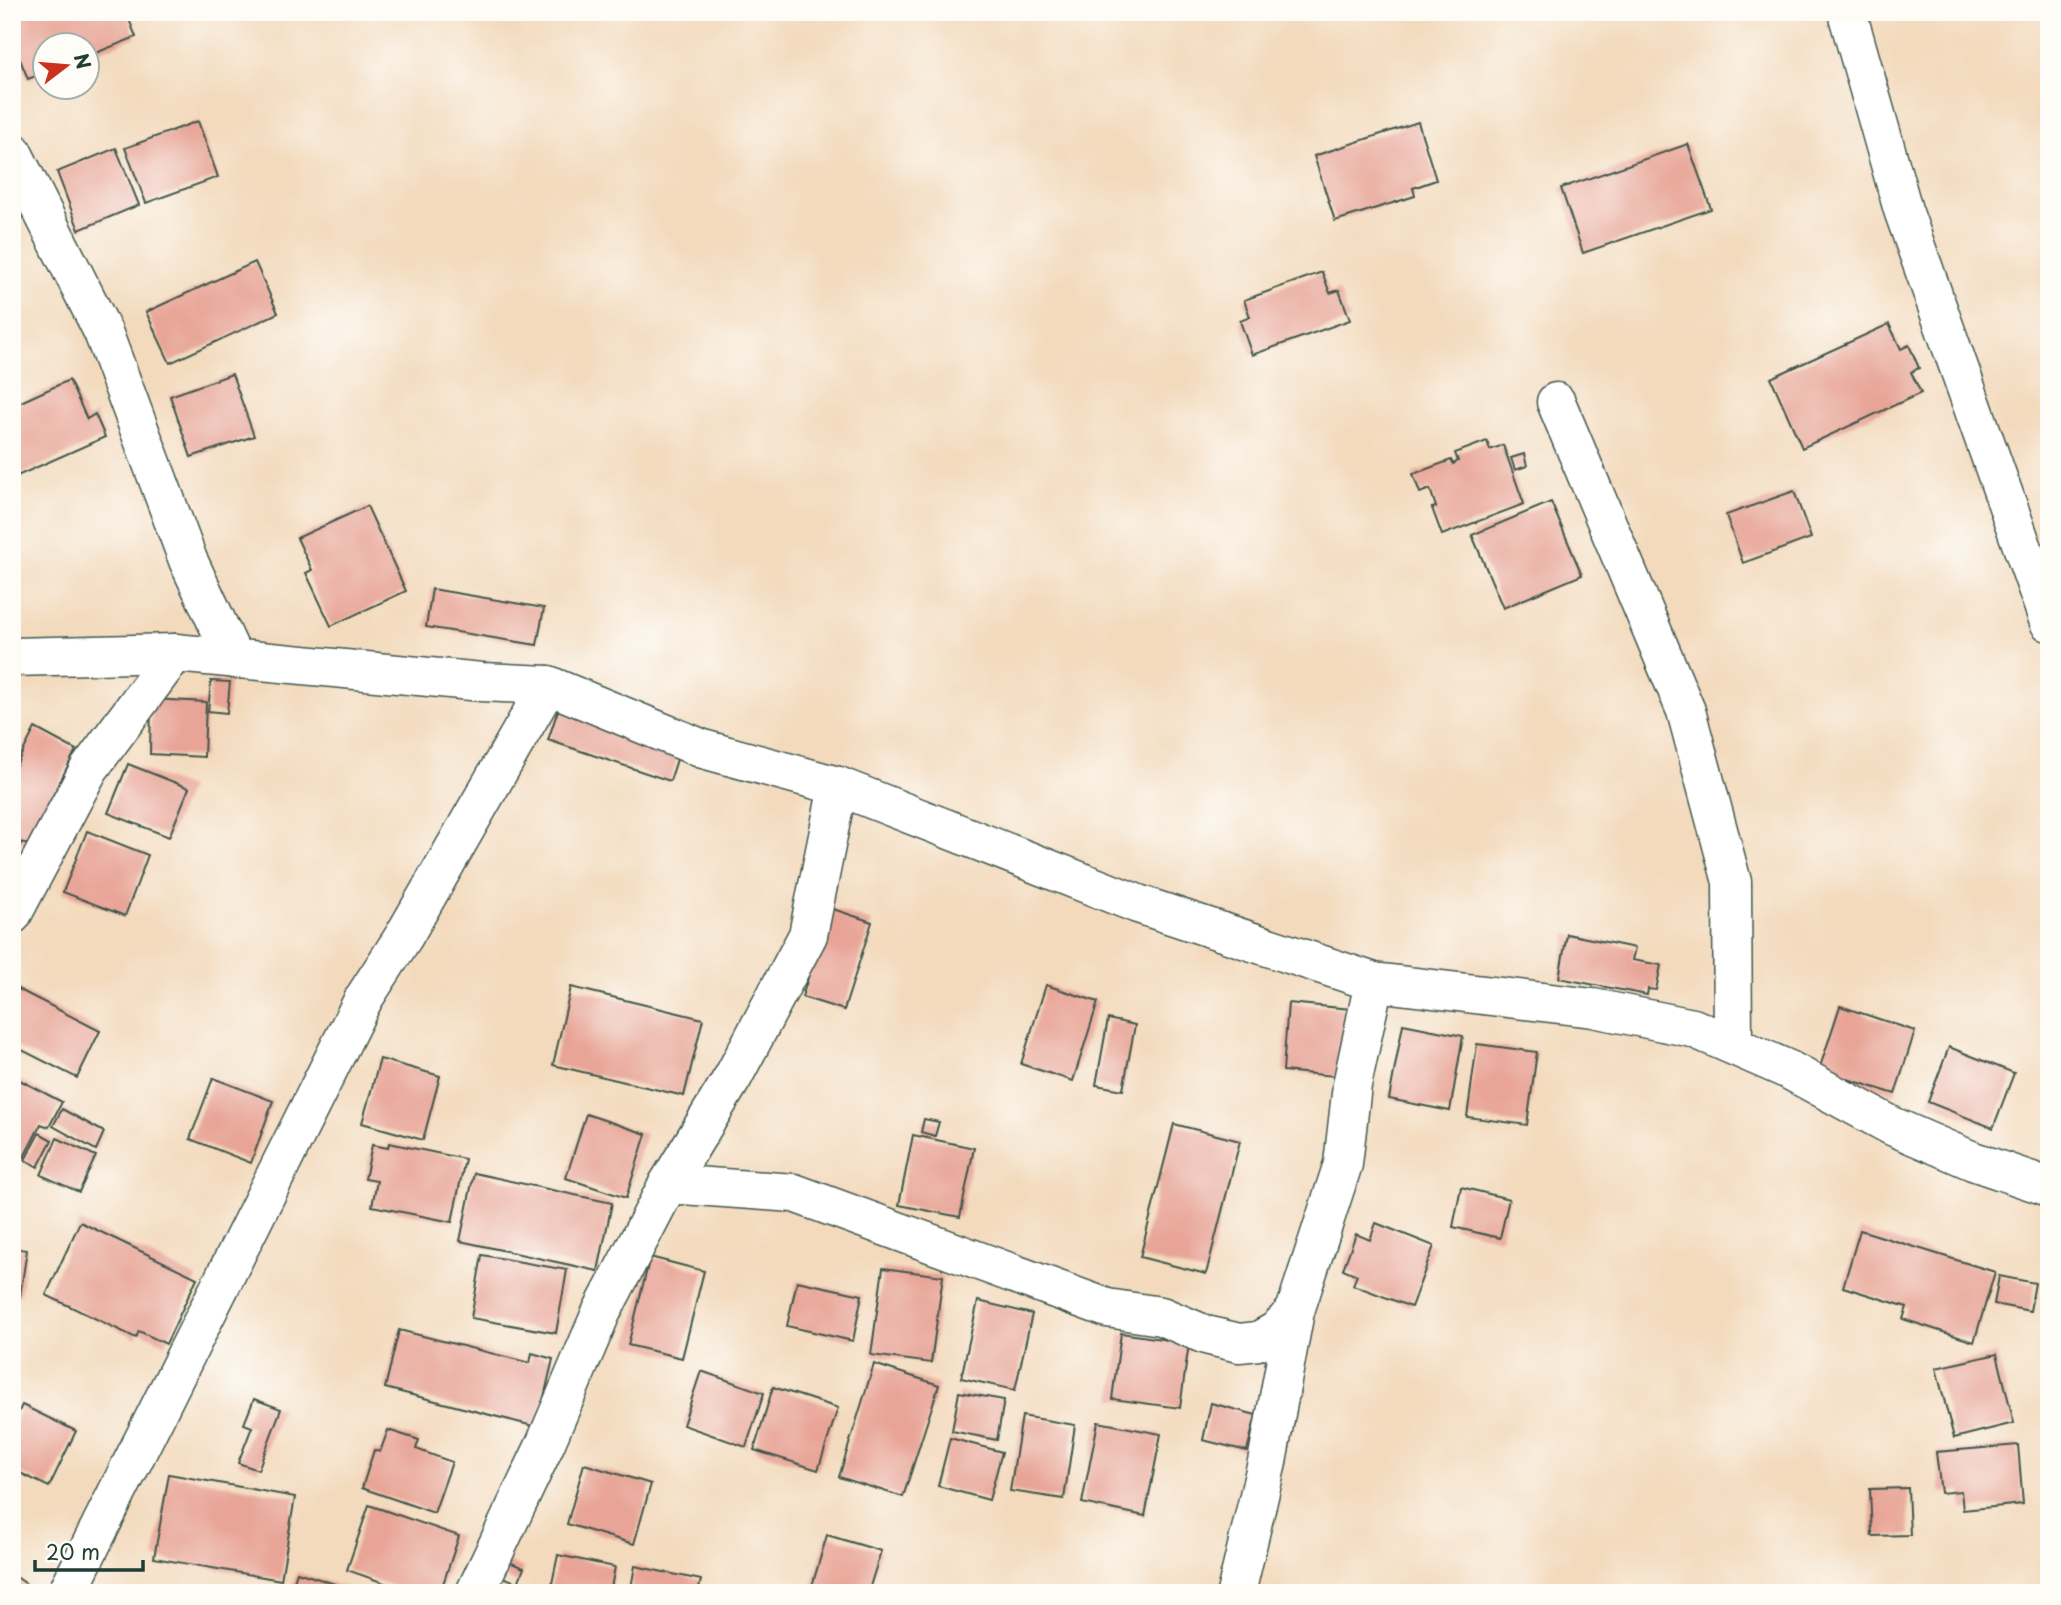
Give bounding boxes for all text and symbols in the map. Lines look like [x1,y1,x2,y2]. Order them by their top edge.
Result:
north arrow [32,32,102,102]
text: N [68,50,99,72]
scale bar [35,1528,144,1572]
text: 20 m [46,1535,100,1567]

